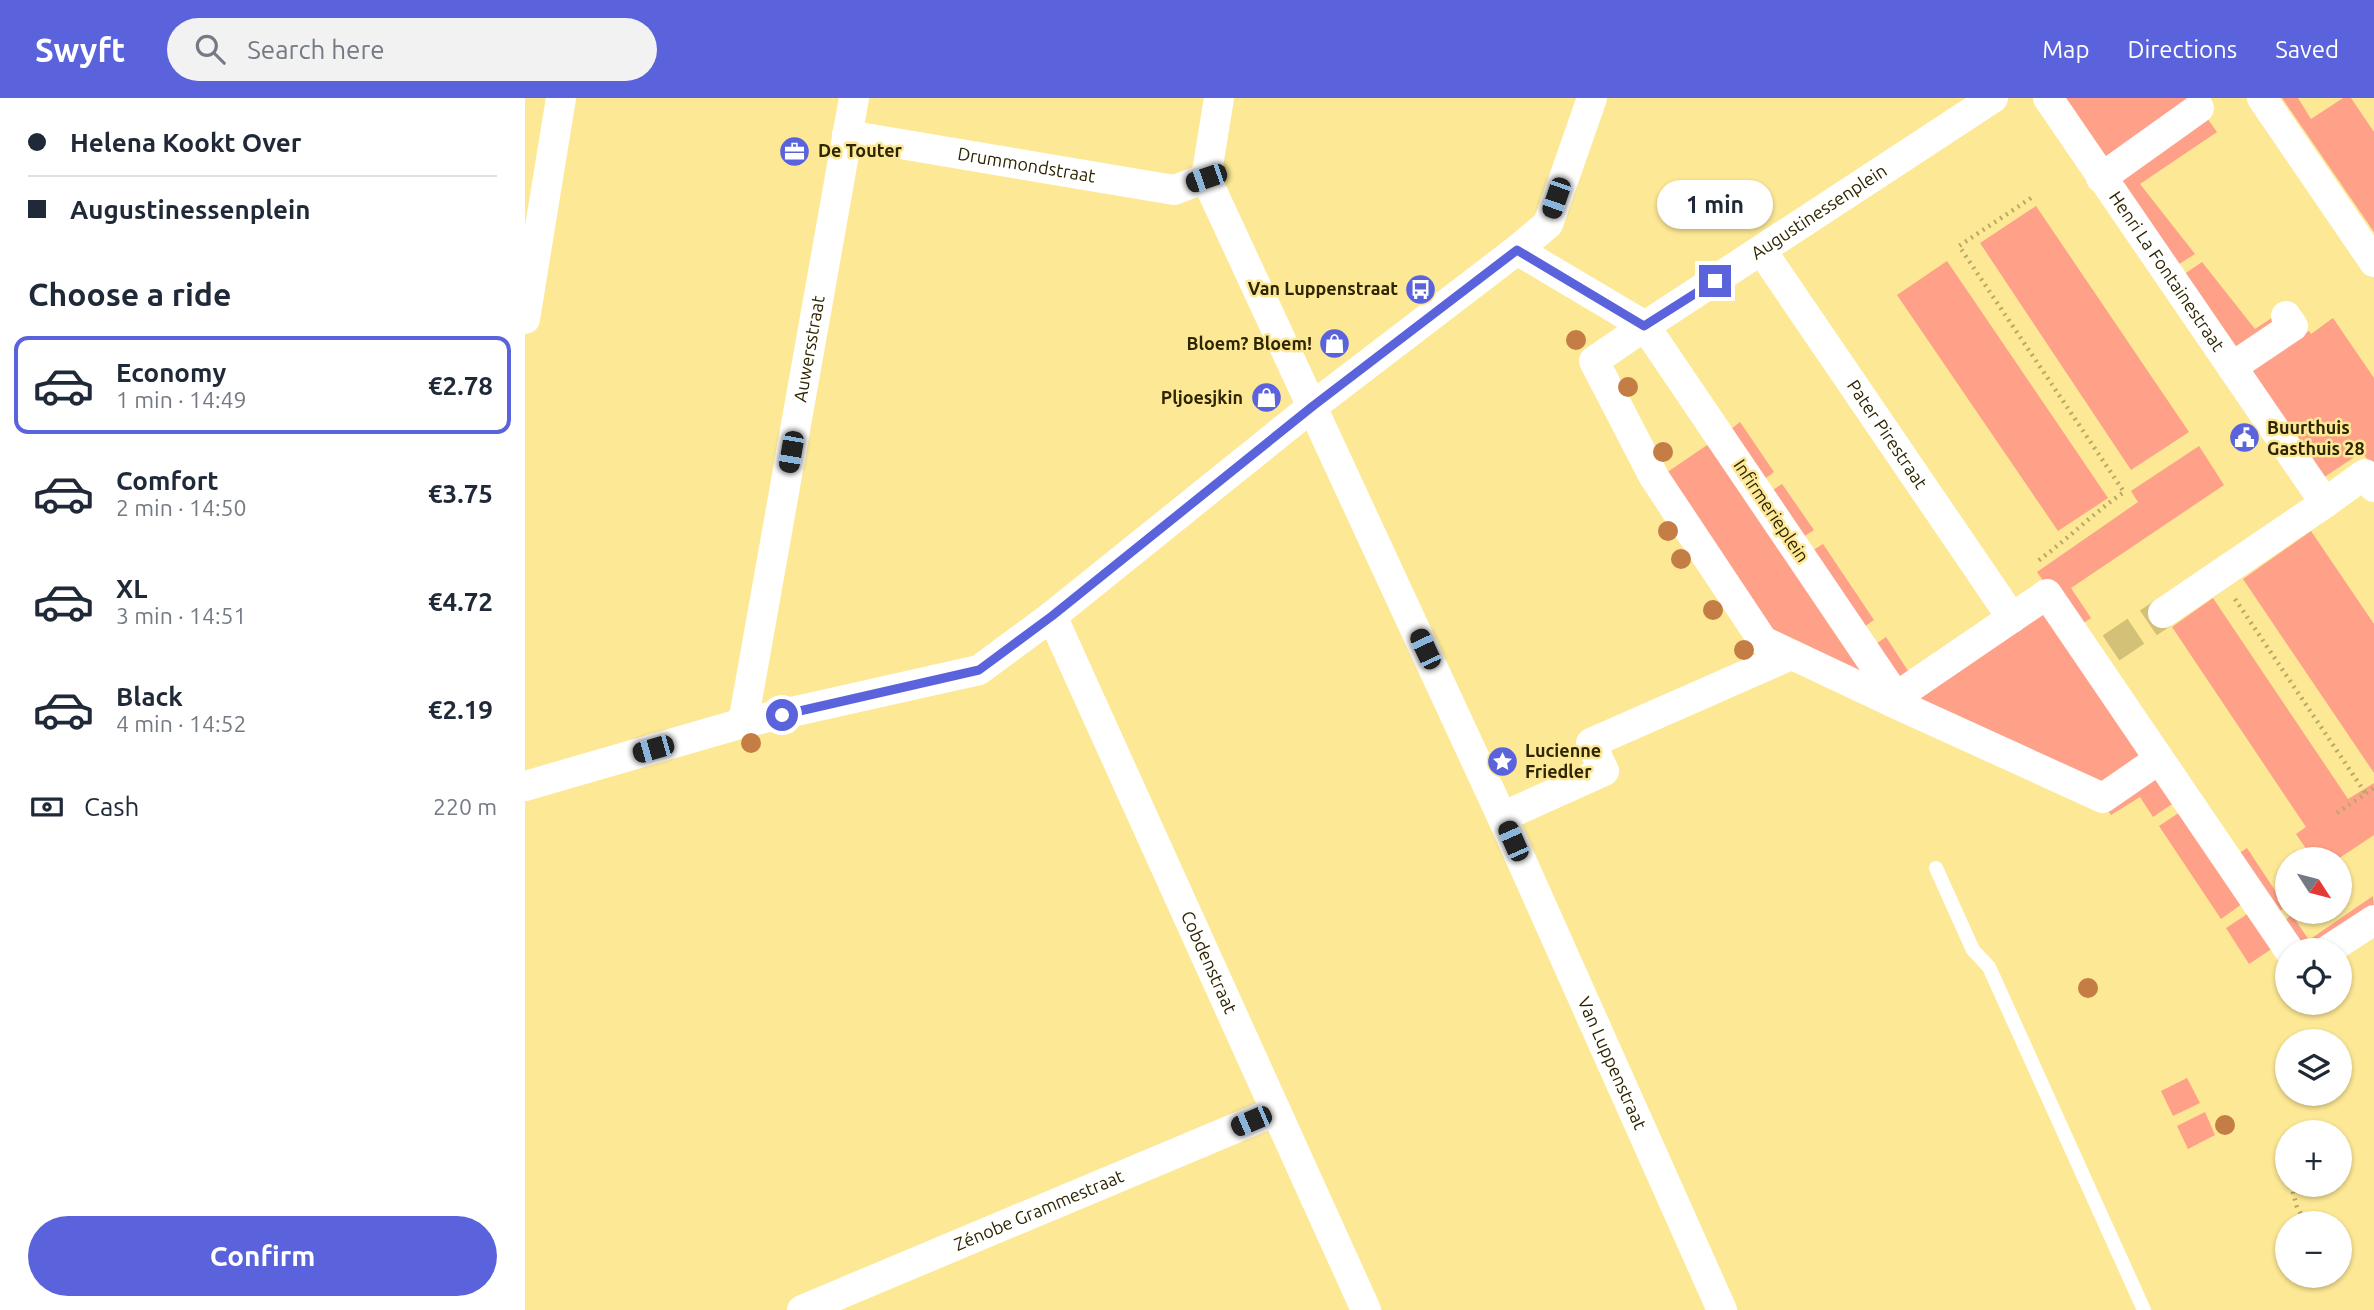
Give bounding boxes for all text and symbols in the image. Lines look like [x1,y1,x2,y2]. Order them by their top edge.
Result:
search box [167,18,657,81]
icon: search [191,30,229,68]
text: Swyft [35,31,125,68]
text: Search here [247,35,385,64]
text: Map [2042,36,2089,63]
text: Directions [2127,36,2237,63]
text: Saved [2275,36,2339,63]
text: Helena Kookt Over [70,128,301,157]
office icon: De Touter [778,134,812,168]
place label: De Touter [818,140,903,160]
street label: Drummondstraat [956,143,1097,186]
street label: Augustinessenplein [1747,160,1890,263]
car [1183,161,1230,195]
car [1540,175,1573,221]
callout: 1 min [1657,180,1773,228]
street label: Henri La Fontainestraat [2106,187,2229,354]
text: 1 min [1686,192,1744,217]
text: Augustinessenplein [70,195,311,224]
route end [1699,265,1731,297]
bus stop icon: Van Luppenstraat [1404,272,1438,306]
text: Choose a ride [28,276,231,312]
place label: Van Luppenstraat [1248,278,1398,298]
street label: Auwersstraat [789,294,828,404]
shop icon: Bloem? Bloem! [1318,327,1352,361]
place label: Bloem? Bloem! [1187,333,1312,353]
icon: car [32,354,95,417]
text: Economy [116,358,226,387]
text: €2.78 [428,371,493,400]
street label: Pater Pirestraat [1844,376,1932,492]
shop icon: Pljoesjkin [1249,381,1283,415]
text: 1 min · 14:49 [116,387,247,412]
place label: Pljoesjkin [1161,387,1243,407]
place label: Buurthuis Gasthuis 28 [2267,417,2365,458]
public building icon: Buurthuis Gasthuis 28 [2227,421,2261,455]
car [778,429,805,475]
street label: Infirmerieplein [1730,455,1814,566]
icon: car [32,462,95,525]
text: Comfort [116,466,219,495]
text: €3.75 [428,479,493,508]
text: 2 min · 14:50 [116,495,247,520]
icon: car [32,570,95,633]
text: XL [116,574,147,603]
text: €4.72 [428,587,493,616]
text: 3 min · 14:51 [116,603,247,628]
car [1407,626,1444,672]
icon: car [32,678,95,741]
text: Black [116,682,183,711]
text: €2.19 [428,695,493,724]
route start [766,699,798,731]
text: 4 min · 14:52 [116,711,247,736]
car [630,733,677,765]
place label: Lucienne Friedler [1525,740,1601,781]
place icon: Lucienne Friedler [1485,744,1519,778]
icon: cash [28,788,66,826]
text: Cash [84,792,139,821]
text: 220 m [433,794,497,819]
car [1495,818,1532,864]
north arrow [2275,847,2352,924]
map controls [2275,847,2352,1288]
street label: Cobdenstraat [1178,907,1241,1016]
button: locate [2275,938,2352,1015]
street label: Van Luppenstraat [1575,994,1651,1132]
button: layers [2275,1029,2352,1106]
car [1228,1103,1275,1139]
button: + [2275,1120,2352,1197]
street label: Zénobe Grammestraat [951,1165,1126,1254]
button: − [2275,1211,2352,1288]
button: Confirm [28,1216,497,1296]

